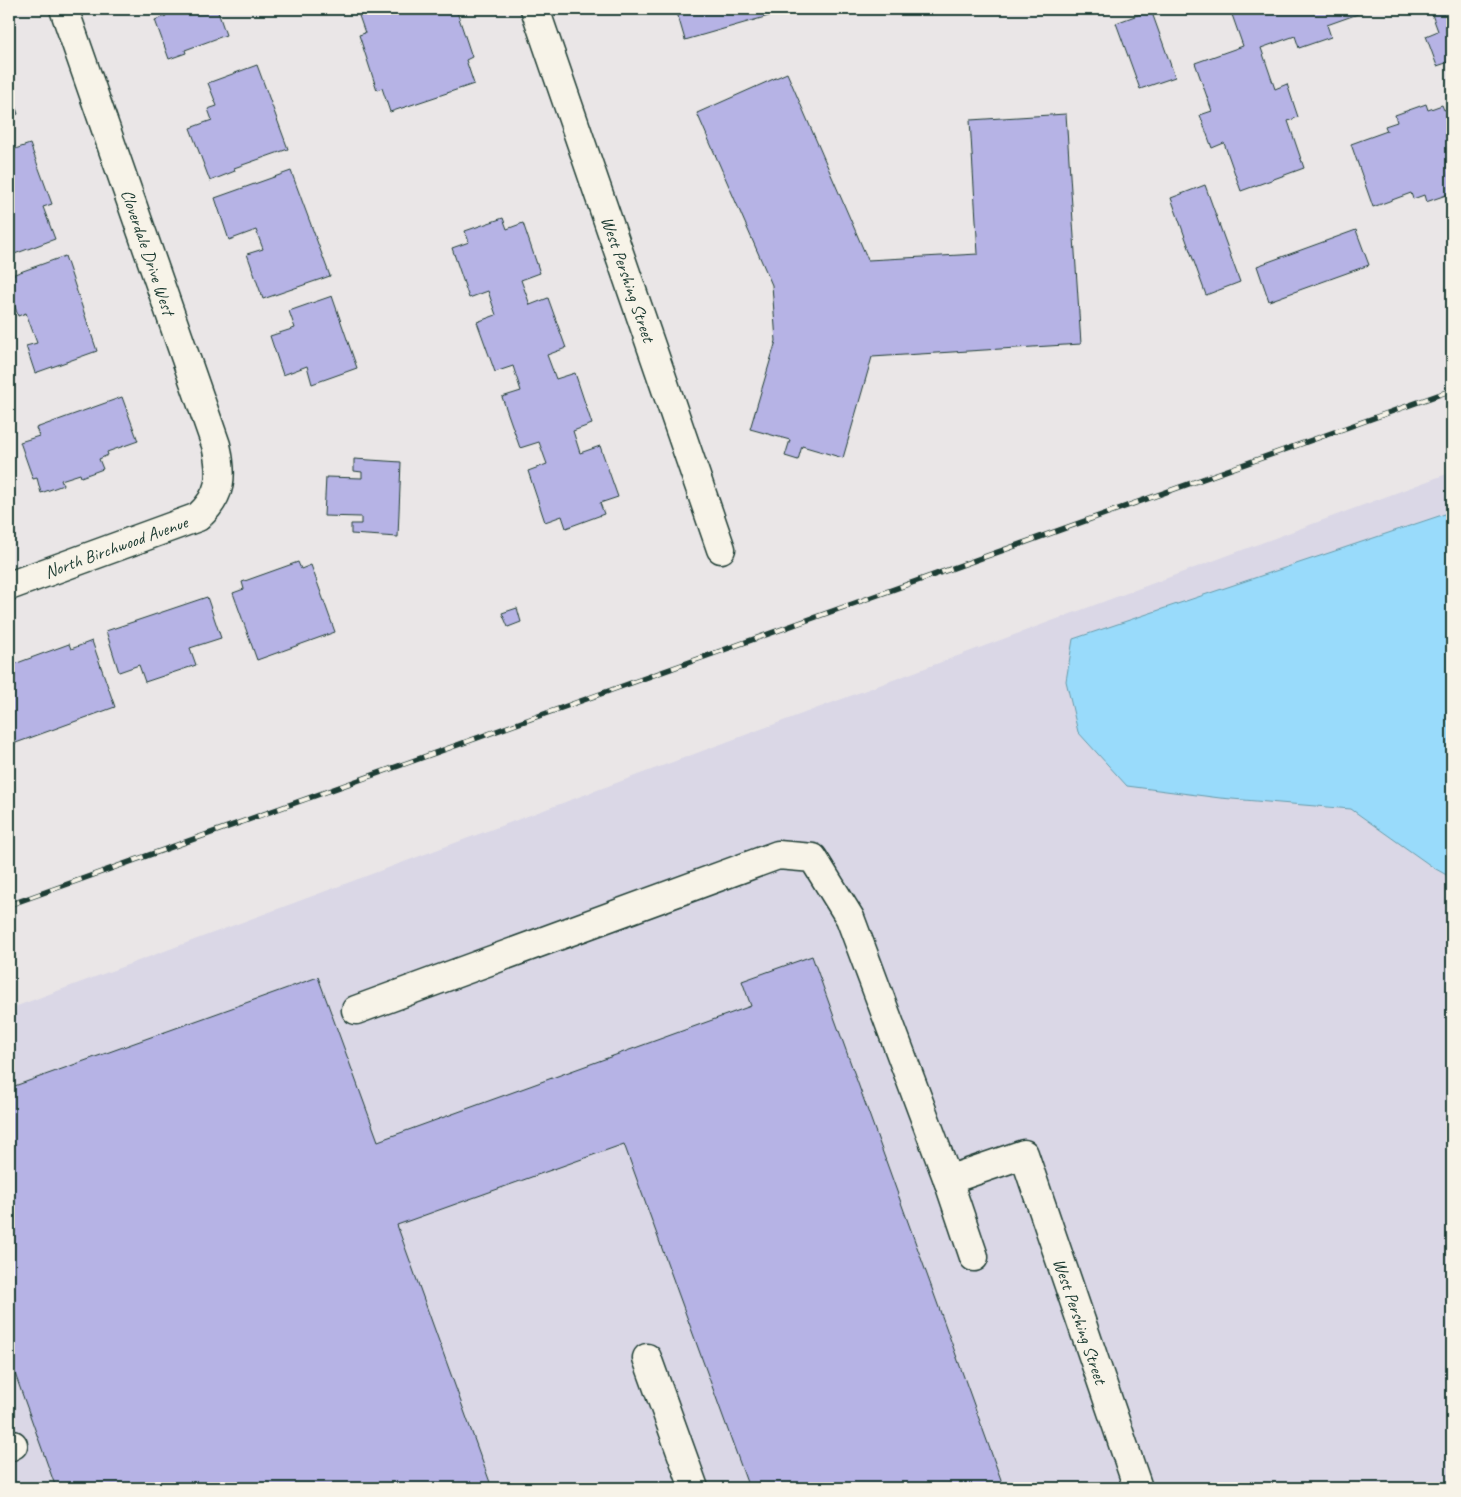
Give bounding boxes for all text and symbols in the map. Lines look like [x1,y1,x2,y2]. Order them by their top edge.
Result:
street label: Cloverdale Drive West [116,186,181,321]
street label: West Pershing Street [596,213,660,347]
street label: North Birchwood Avenue [41,511,192,583]
street label: West Pershing Street [1048,1255,1112,1389]

